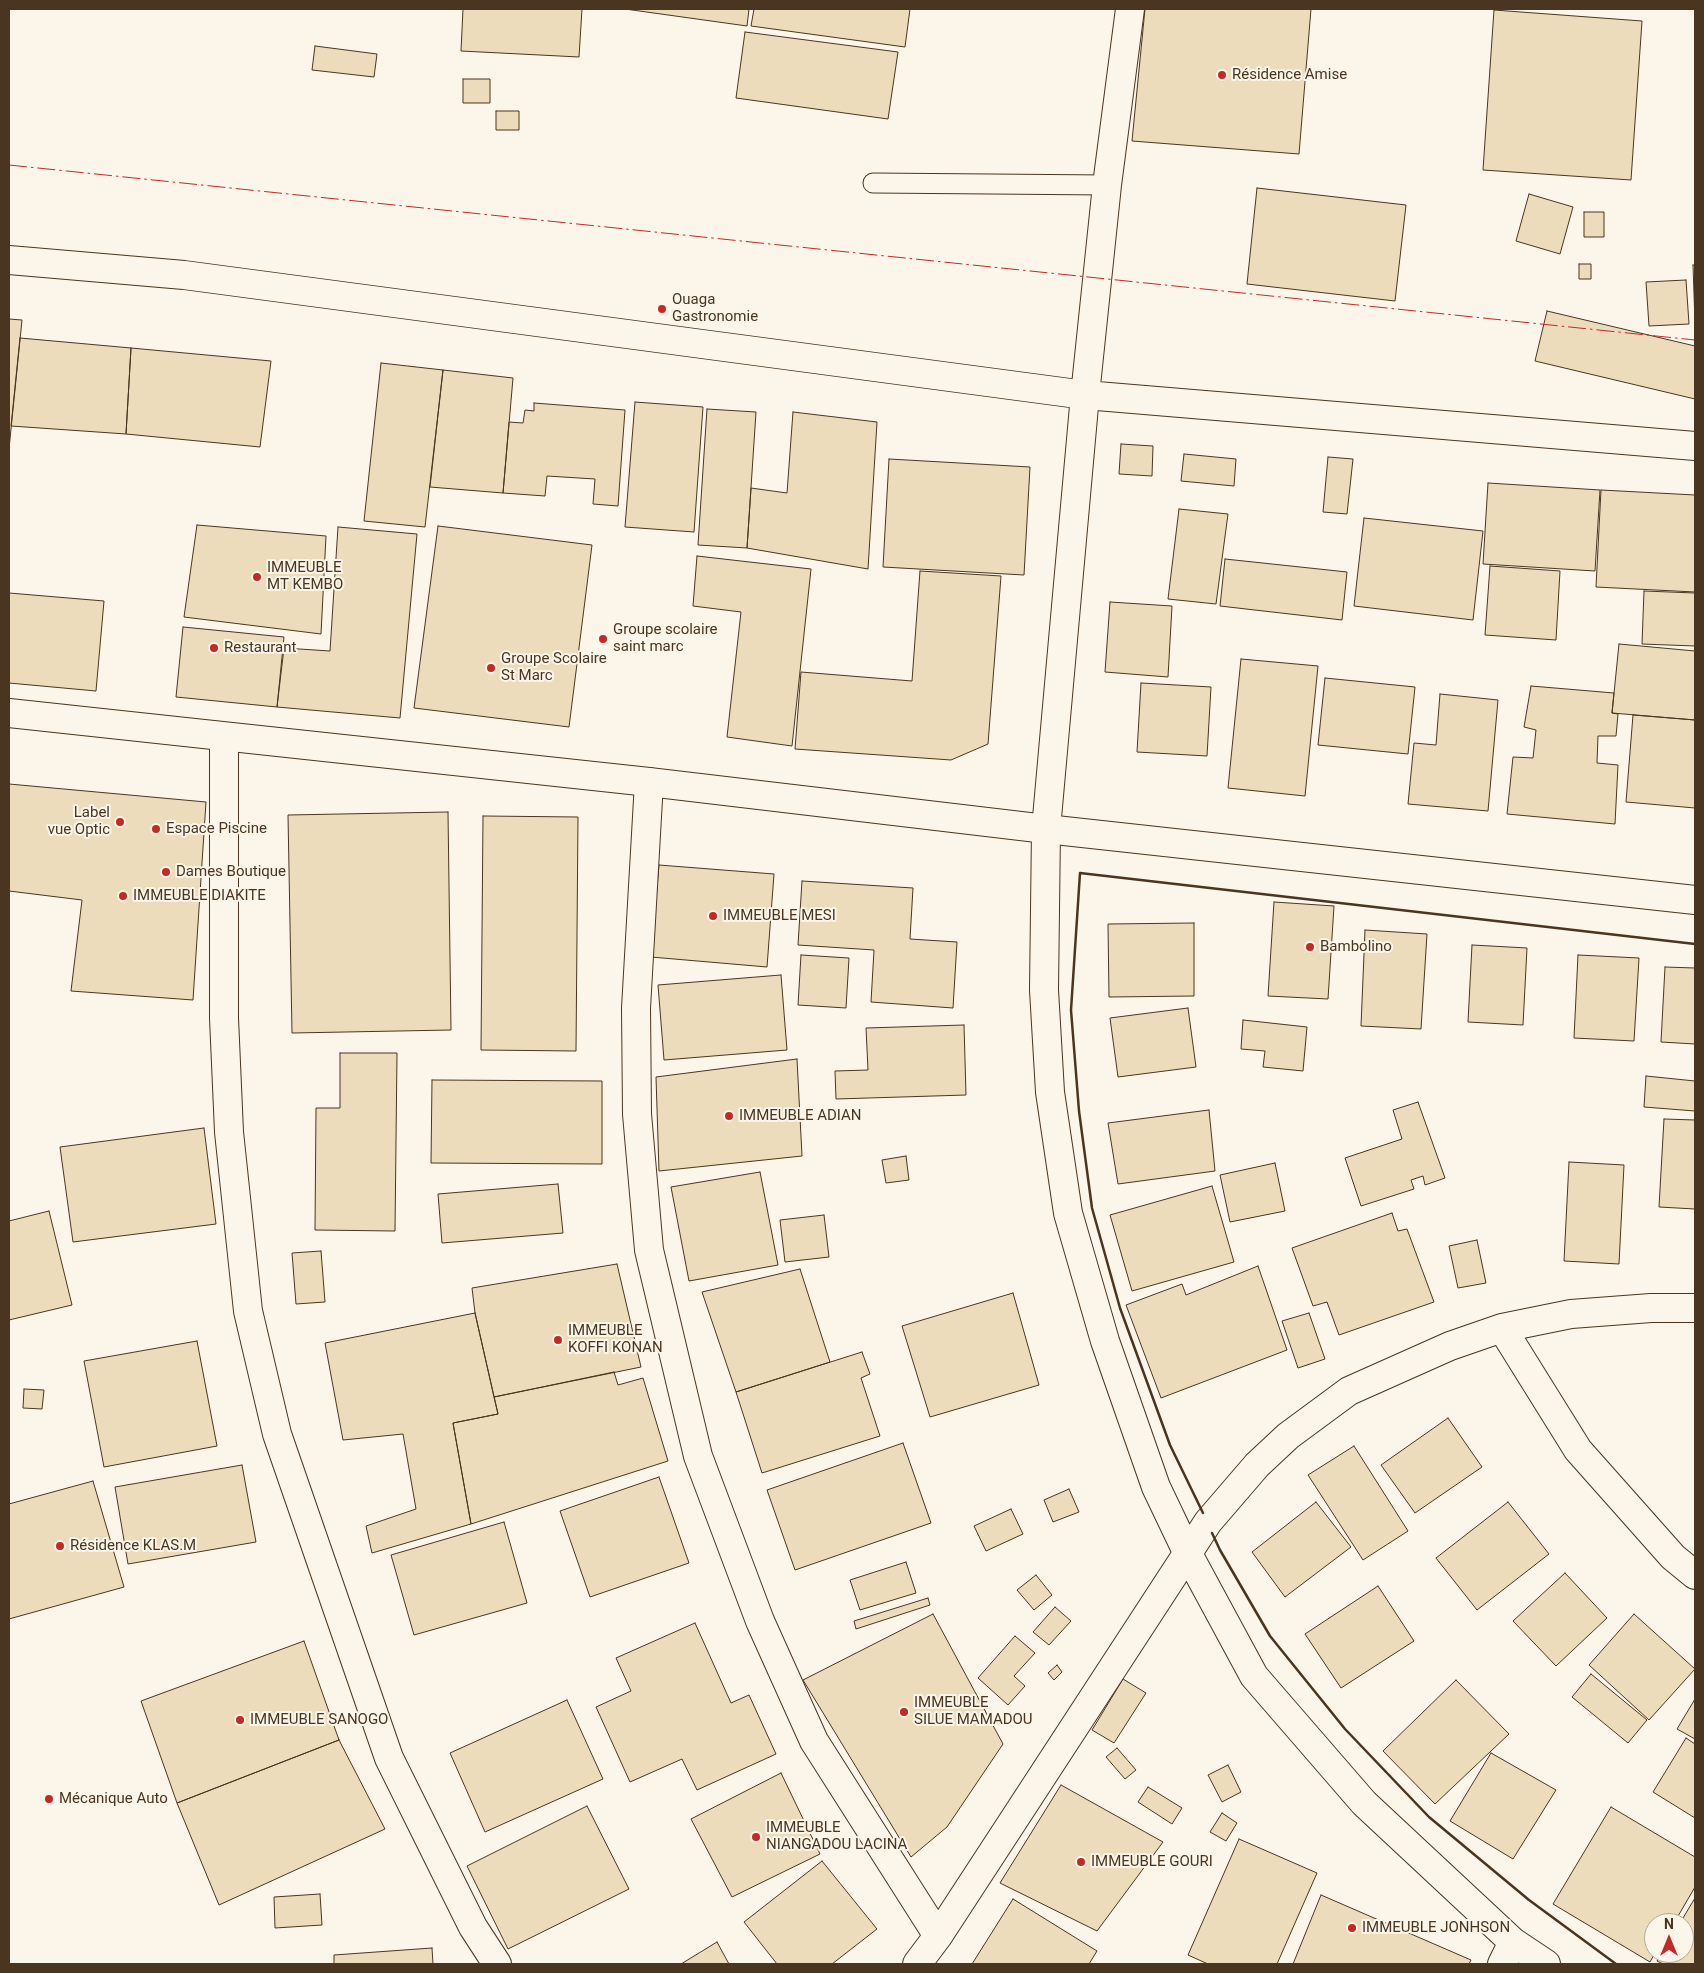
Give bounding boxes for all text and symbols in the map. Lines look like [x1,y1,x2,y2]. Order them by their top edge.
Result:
place label: Résidence Amise [1232,66,1347,84]
marker: Résidence Amise [1216,69,1228,81]
place label: Ouaga Gastronomie [672,291,758,326]
marker: Ouaga Gastronomie [656,303,668,315]
place label: IMMEUBLE MT KEMBO [267,559,343,594]
marker: IMMEUBLE MT KEMBO [251,571,263,583]
place label: Groupe scolaire saint marc [613,621,718,656]
marker: Groupe scolaire saint marc [597,633,609,645]
place label: Restaurant [224,639,296,657]
marker: Restaurant [208,642,220,654]
place label: Groupe Scolaire St Marc [501,650,607,685]
marker: Groupe Scolaire St Marc [485,662,497,674]
place label: Label vue Optic [48,804,110,839]
marker: Label vue Optic [114,816,126,828]
place label: Espace Piscine [166,820,267,838]
marker: Espace Piscine [150,823,162,835]
place label: Dames Boutique [176,863,286,881]
marker: Dames Boutique [160,866,172,878]
place label: IMMEUBLE DIAKITE [133,887,266,905]
marker: IMMEUBLE DIAKITE [117,890,129,902]
place label: IMMEUBLE MESI [723,907,836,925]
marker: IMMEUBLE MESI [707,910,719,922]
place label: Bambolino [1320,938,1392,956]
marker: Bambolino [1304,941,1316,953]
place label: IMMEUBLE ADIAN [739,1107,862,1125]
marker: IMMEUBLE ADIAN [723,1110,735,1122]
place label: IMMEUBLE KOFFI KONAN [568,1322,663,1357]
marker: IMMEUBLE KOFFI KONAN [552,1334,564,1346]
place label: Résidence KLAS.M [70,1537,196,1555]
marker: Résidence KLAS.M [54,1540,66,1552]
place label: IMMEUBLE SILUE MAMADOU [914,1694,1033,1729]
marker: IMMEUBLE SILUE MAMADOU [898,1706,910,1718]
place label: IMMEUBLE SANOGO [250,1711,388,1729]
marker: IMMEUBLE SANOGO [234,1714,246,1726]
place label: Mécanique Auto [59,1790,168,1808]
marker: Mécanique Auto [43,1793,55,1805]
place label: IMMEUBLE NIANGADOU LACINA [766,1819,907,1854]
marker: IMMEUBLE NIANGADOU LACINA [750,1831,762,1843]
place label: IMMEUBLE GOURI [1091,1853,1213,1871]
marker: IMMEUBLE GOURI [1075,1856,1087,1868]
north arrow [1644,1913,1694,1963]
text: N [1664,1916,1674,1932]
place label: IMMEUBLE JONHSON [1362,1919,1510,1937]
marker: IMMEUBLE JONHSON [1346,1922,1358,1934]

